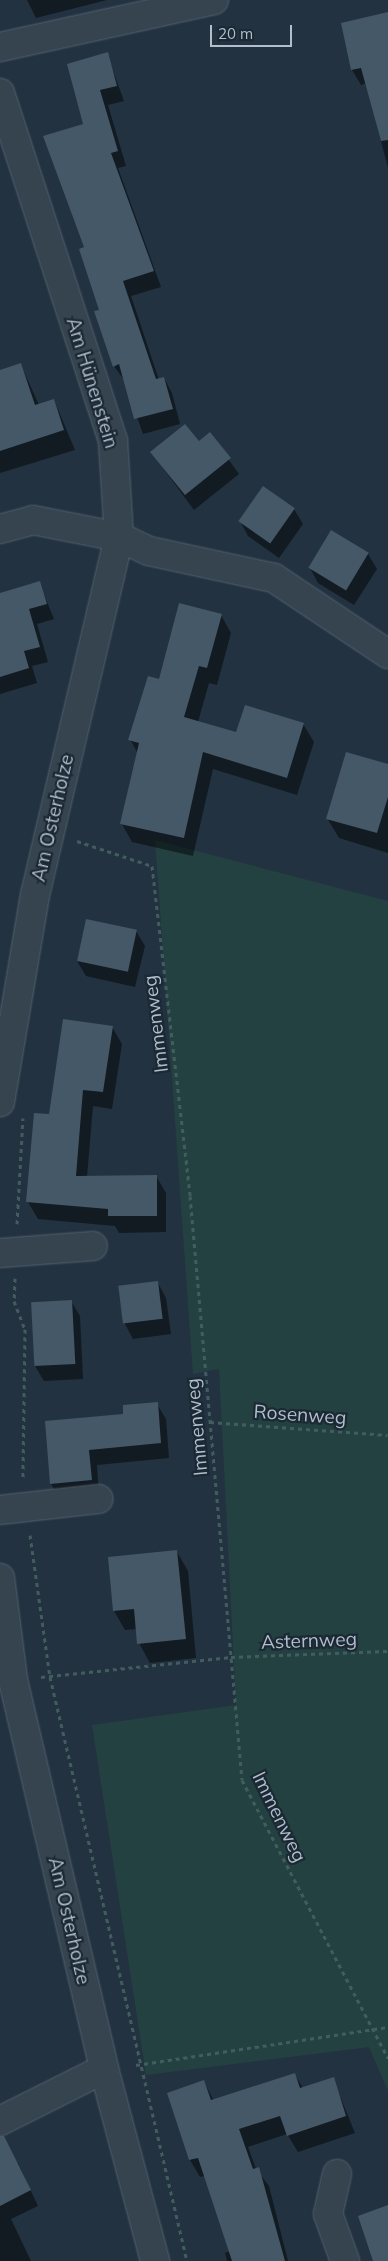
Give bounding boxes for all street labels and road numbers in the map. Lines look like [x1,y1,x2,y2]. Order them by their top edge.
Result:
street label: Am Hünenstein [61,315,123,451]
street label: Am Osterholze [27,752,79,884]
street label: Immenweg [139,974,173,1074]
street label: Immenweg [181,1377,213,1477]
street label: Rosenweg [253,1400,347,1430]
street label: Asternweg [261,1628,357,1654]
street label: Immenweg [247,1768,311,1866]
street label: Am Osterholze [43,1855,95,1987]

